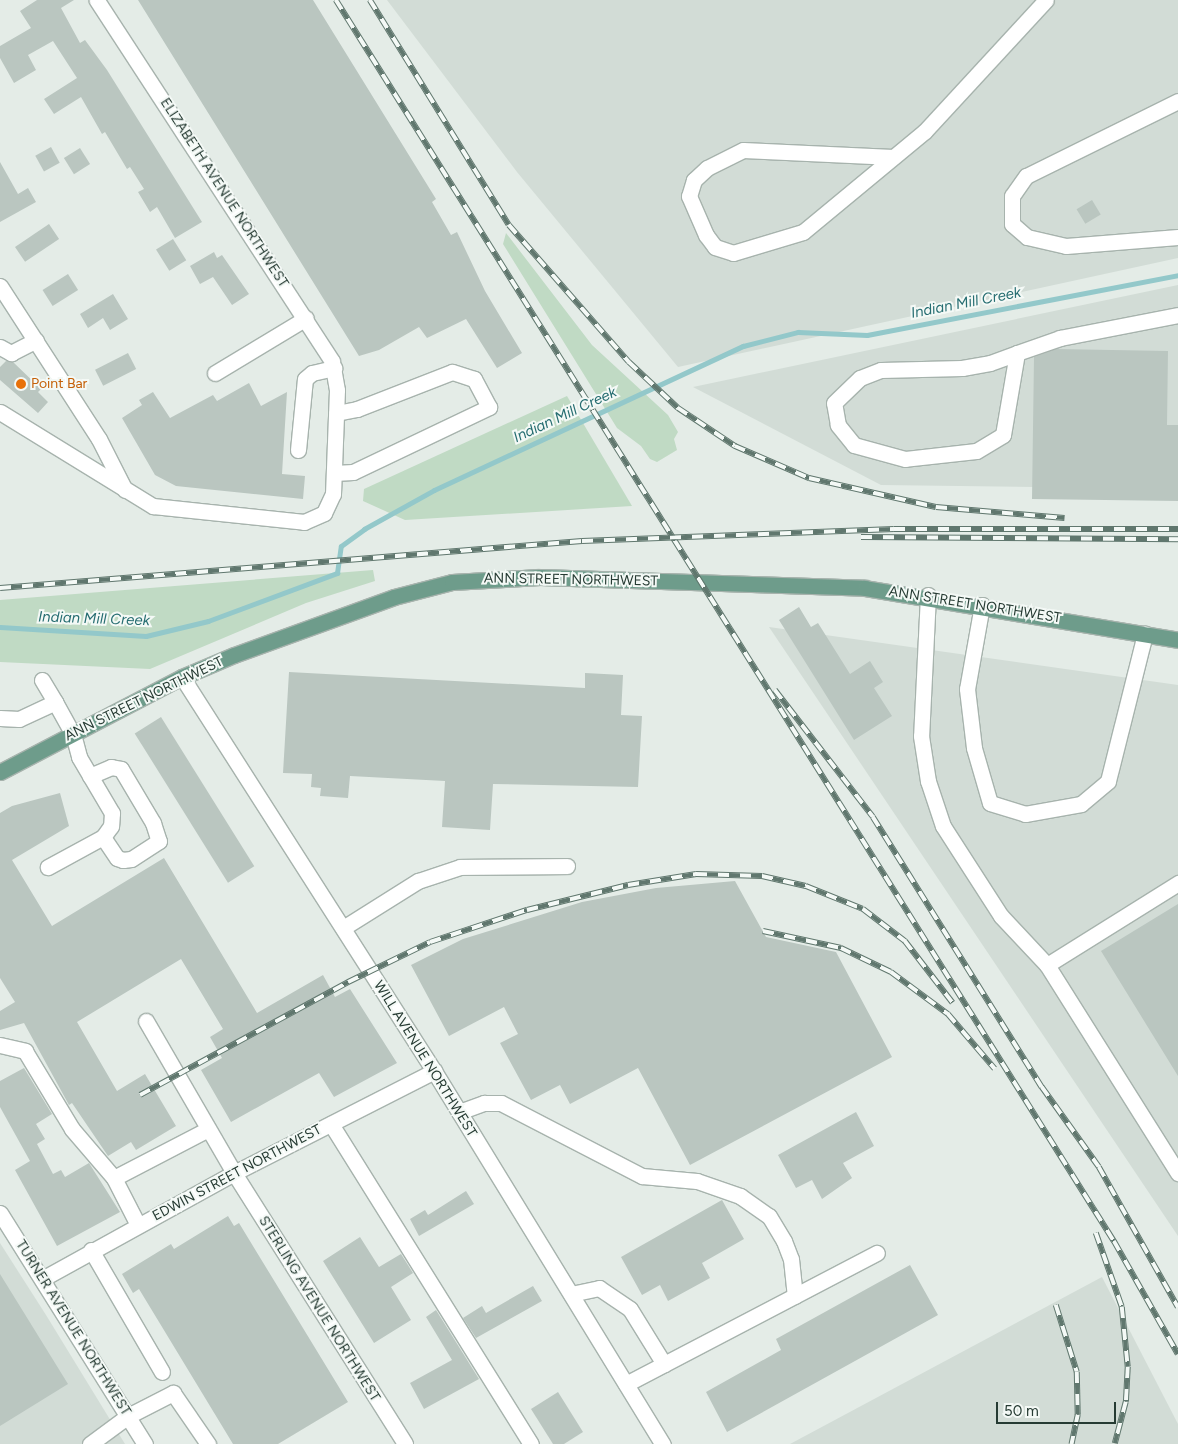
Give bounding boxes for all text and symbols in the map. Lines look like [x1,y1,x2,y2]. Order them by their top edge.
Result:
street label: ELIZABETH AVENUE NORTHWEST [156,95,292,291]
water label: Indian Mill Creek [909,284,1023,322]
place label: Point Bar [31,376,87,392]
marker: Point Bar [15,378,27,390]
water label: Indian Mill Creek [511,383,619,447]
street label: ANN STREET NORTHWEST [484,570,658,590]
street label: ANN STREET NORTHWEST [888,583,1062,627]
water label: Indian Mill Creek [38,608,150,630]
street label: ANN STREET NORTHWEST [62,653,226,745]
street label: WILL AVENUE NORTHWEST [370,978,480,1140]
street label: EDWIN STREET NORTHWEST [150,1121,324,1225]
street label: STERLING AVENUE NORTHWEST [255,1213,383,1405]
street label: TURNER AVENUE NORTHWEST [12,1237,134,1419]
scale bar [998,1392,1118,1424]
text: 50 m [1004,1402,1039,1420]

